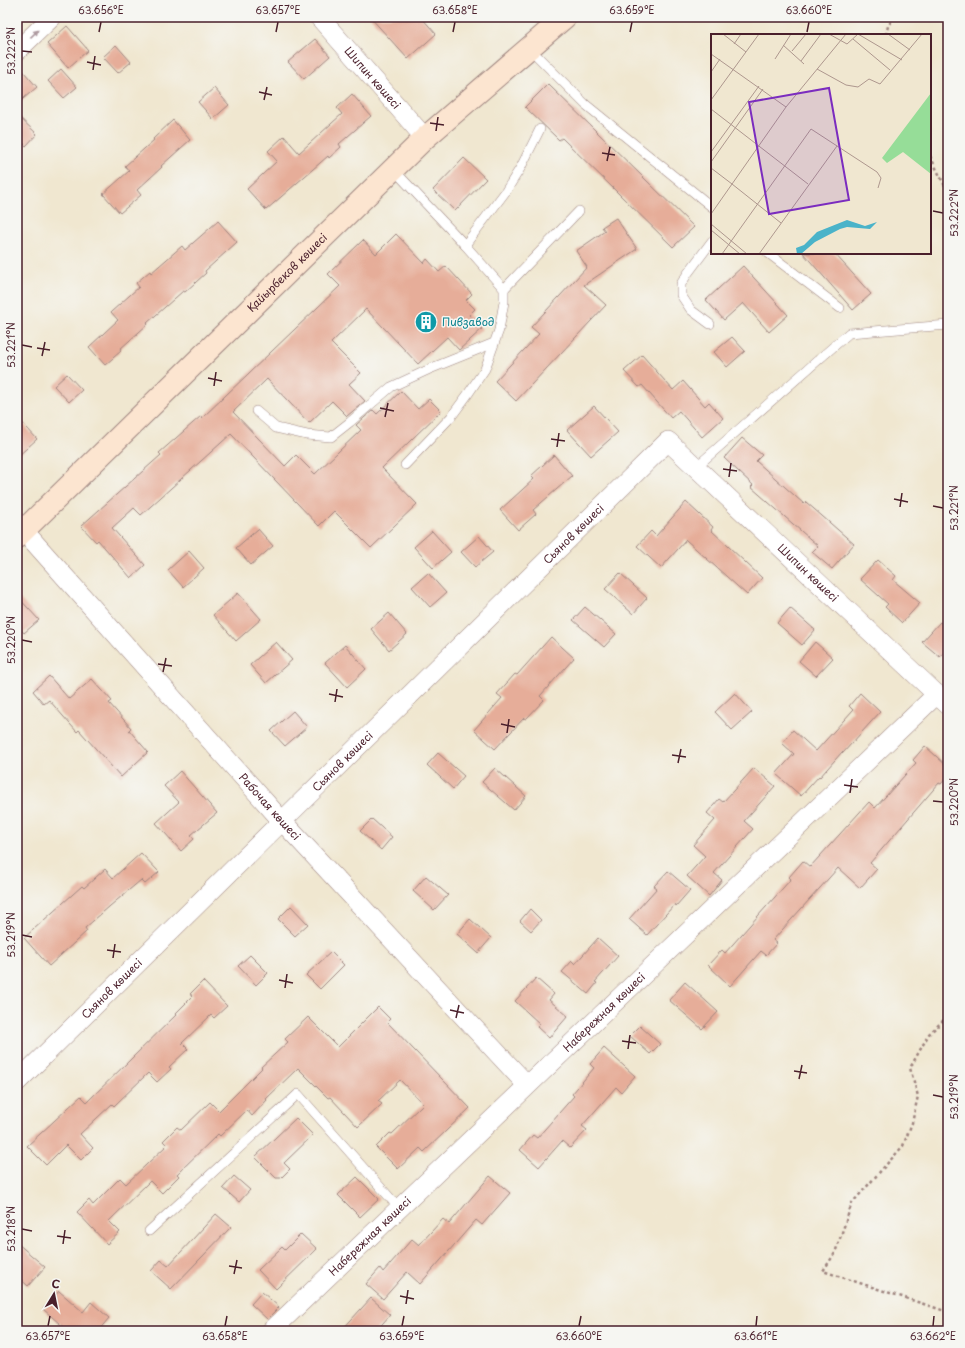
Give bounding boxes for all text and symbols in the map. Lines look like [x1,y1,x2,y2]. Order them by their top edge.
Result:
text: 63.656°E [78,2,124,17]
text: 63.657°E [256,2,300,17]
text: 63.658°E [432,2,478,17]
text: 63.659°E [609,2,655,17]
text: 63.660°E [786,2,832,17]
text: 53.222°N [3,27,18,75]
one-way arrow [29,29,39,39]
inset map [711,34,931,254]
street label: Шипин көшесі [341,43,405,113]
text: 53.222°N [946,189,961,237]
street label: Қайырбеков көшесі [243,229,331,316]
building icon: Пивзавод [413,309,439,335]
place label: Пивзавод [442,313,494,330]
text: 53.221°N [3,322,18,368]
text: 53.221°N [946,485,961,531]
street label: Сьянов көшесі [539,500,607,568]
street label: Шипин көшесі [774,540,843,606]
text: 53.220°N [3,616,18,664]
street label: Сьянов көшесі [308,727,377,795]
street label: Рабочая көшесі [235,769,305,844]
text: 53.220°N [946,778,961,826]
text: 53.219°N [3,912,18,958]
street label: Сьянов көшесі [77,954,146,1022]
street label: Набережная көшесі [559,968,649,1056]
text: 53.219°N [946,1074,961,1120]
street label: Набережная көшесі [325,1192,415,1280]
text: 53.218°N [3,1206,18,1252]
north arrow [34,1274,74,1314]
text: С [50,1275,61,1293]
text: 63.657°E [26,1328,70,1343]
text: 63.658°E [202,1328,248,1343]
text: 63.659°E [379,1328,425,1343]
text: 63.660°E [556,1328,602,1343]
text: 63.661°E [734,1328,778,1343]
text: 63.662°E [910,1328,956,1343]

